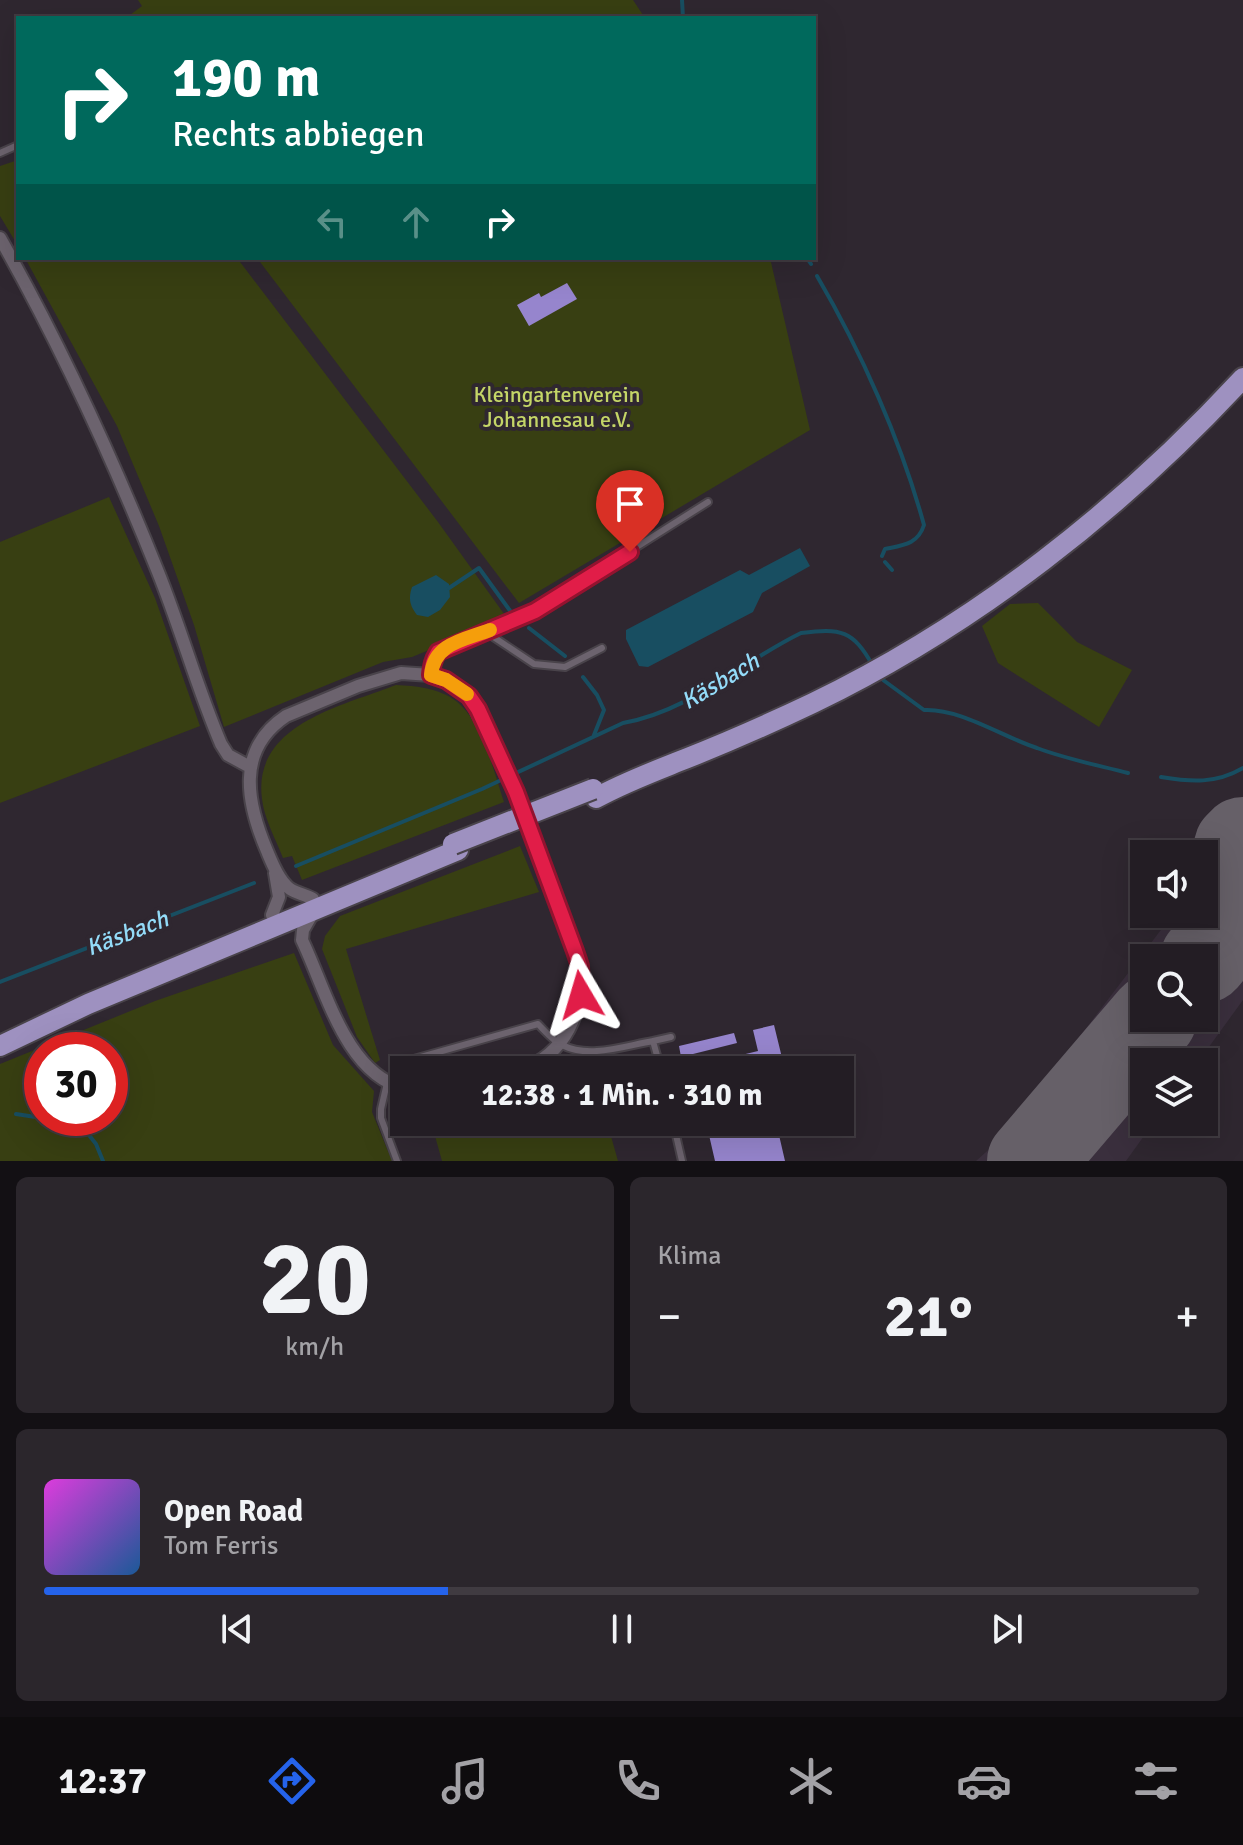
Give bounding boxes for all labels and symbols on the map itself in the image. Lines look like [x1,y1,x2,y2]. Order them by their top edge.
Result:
park label: Kleingartenverein Johannesau e.V. [473,381,641,433]
pin [596,470,664,552]
water label: Käsbach [675,645,765,716]
water label: Käsbach [81,903,173,962]
position arrow [539,953,623,1037]
speed limit sign: 30 [24,1032,128,1136]

